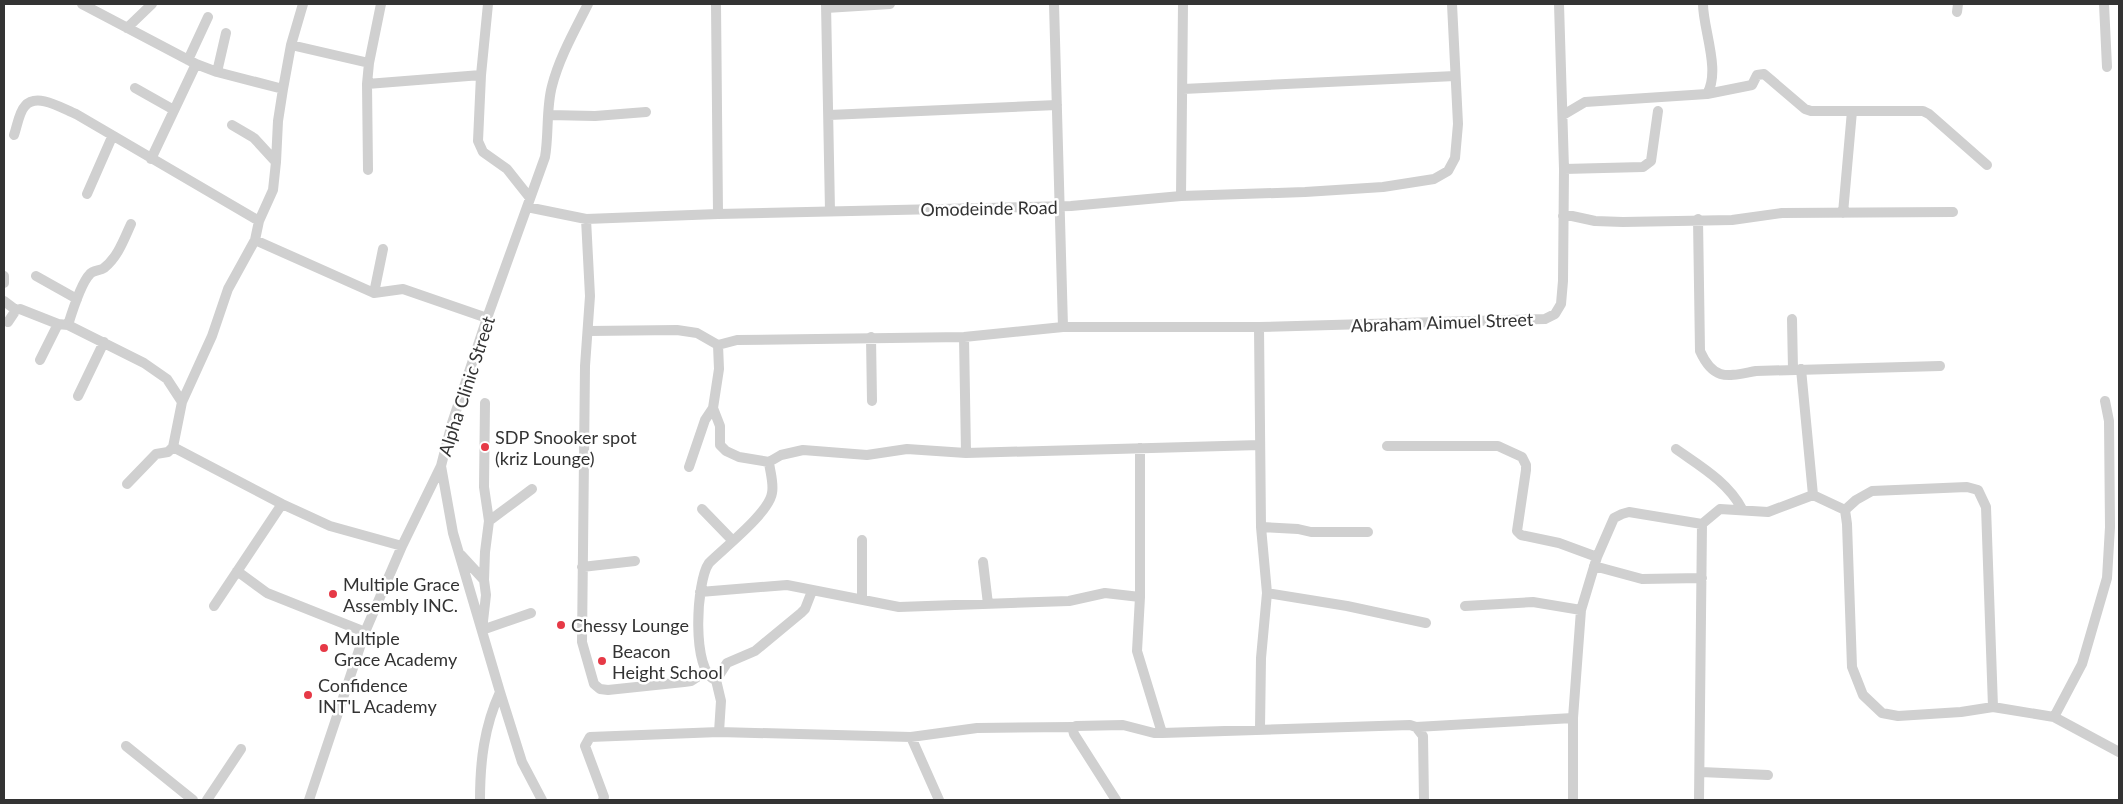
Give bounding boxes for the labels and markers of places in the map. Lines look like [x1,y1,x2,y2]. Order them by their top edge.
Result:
place label: SDP Snooker spot (kriz Lounge) [495,426,637,469]
marker: SDP Snooker spot (kriz Lounge) [479,441,491,453]
place label: Multiple Grace Assembly INC. [343,573,460,616]
marker: Multiple Grace Assembly INC. [327,588,339,600]
place label: Chessy Lounge [571,614,689,636]
marker: Chessy Lounge [555,619,567,631]
place label: Multiple Grace Academy [334,627,458,670]
place label: Beacon Height School [612,640,723,683]
marker: Multiple Grace Academy [318,642,330,654]
marker: Beacon Height School [596,655,608,667]
place label: Confidence INT'L Academy [318,674,437,717]
marker: Confidence INT'L Academy [302,689,314,701]

